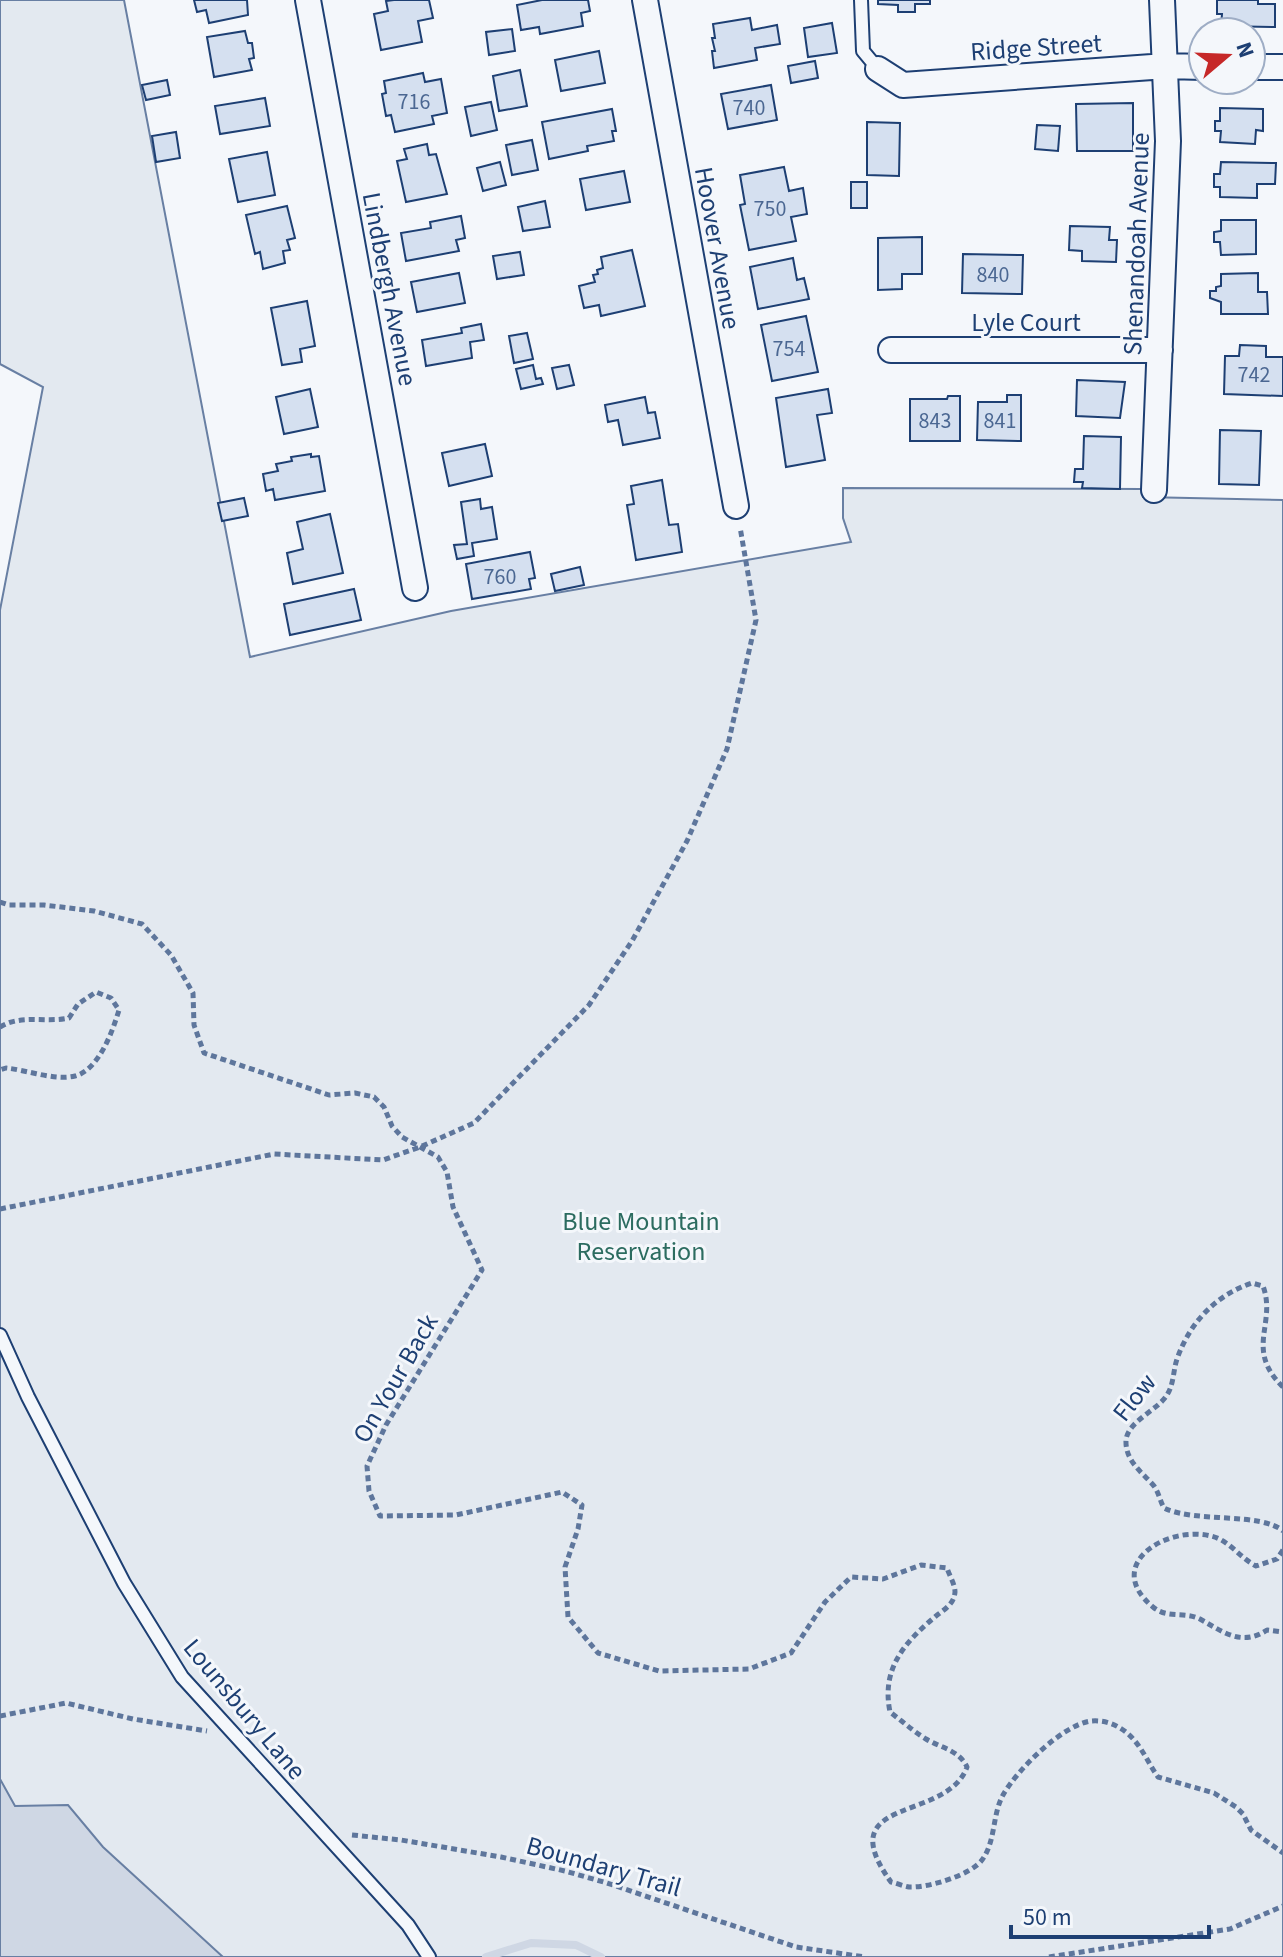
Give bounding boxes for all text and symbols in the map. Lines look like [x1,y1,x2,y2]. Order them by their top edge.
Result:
north arrow [1187,16,1267,96]
street label: Ridge Street [969,24,1103,71]
text: N [1227,38,1262,62]
house number: 716 [398,86,430,118]
house number: 740 [733,92,765,124]
street label: Shenandoah Avenue [1114,132,1159,356]
street label: Hoover Avenue [685,164,750,332]
street label: Lindbergh Avenue [353,189,426,389]
house number: 750 [754,193,786,225]
house number: 840 [977,259,1009,291]
street label: Lyle Court [971,304,1081,341]
house number: 754 [773,333,805,365]
house number: 742 [1238,359,1270,391]
house number: 843 [919,405,951,437]
house number: 841 [984,405,1016,437]
house number: 760 [484,561,516,593]
park label: Blue Mountain Reservation [562,1203,720,1270]
street label: On Your Back [344,1307,447,1450]
street label: Flow [1104,1365,1165,1429]
street label: Lounsbury Lane [174,1631,315,1788]
street label: Boundary Trail [522,1827,686,1906]
scale bar [1011,1889,1209,1939]
text: 50 m [1023,1900,1072,1935]

